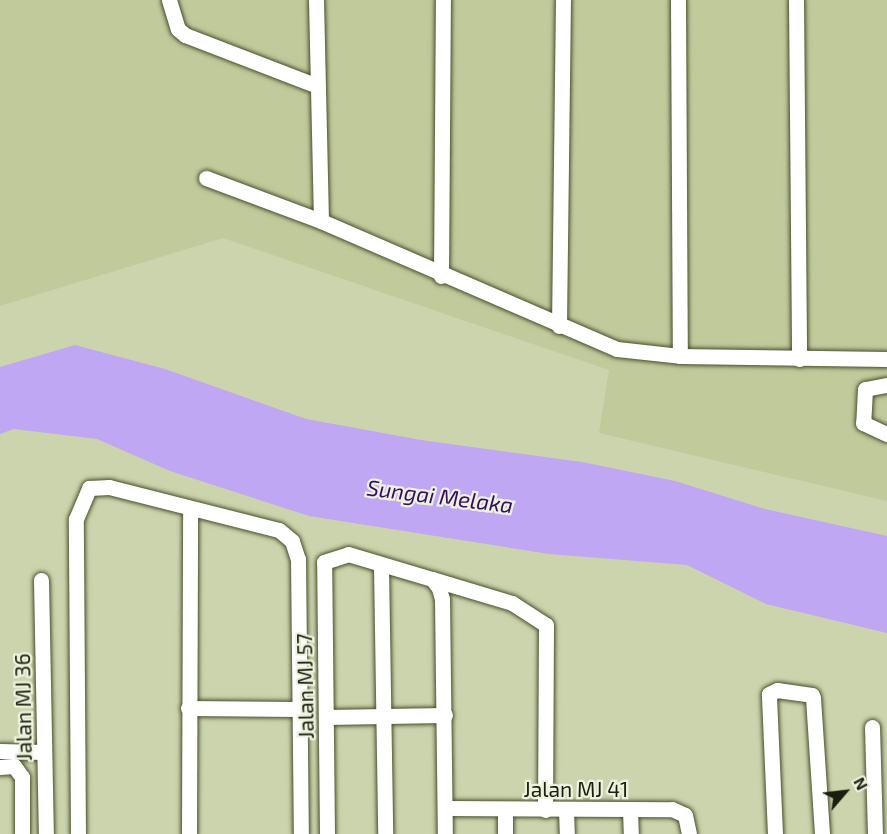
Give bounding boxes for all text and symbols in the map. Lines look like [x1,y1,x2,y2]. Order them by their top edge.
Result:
water label: Sungai Melaka [365,474,515,518]
street label: Jalan MJ 57 [291,633,319,739]
street label: Jalan MJ 36 [9,653,37,761]
north arrow [815,762,875,822]
text: N [850,774,872,793]
street label: Jalan MJ 41 [524,776,628,802]

